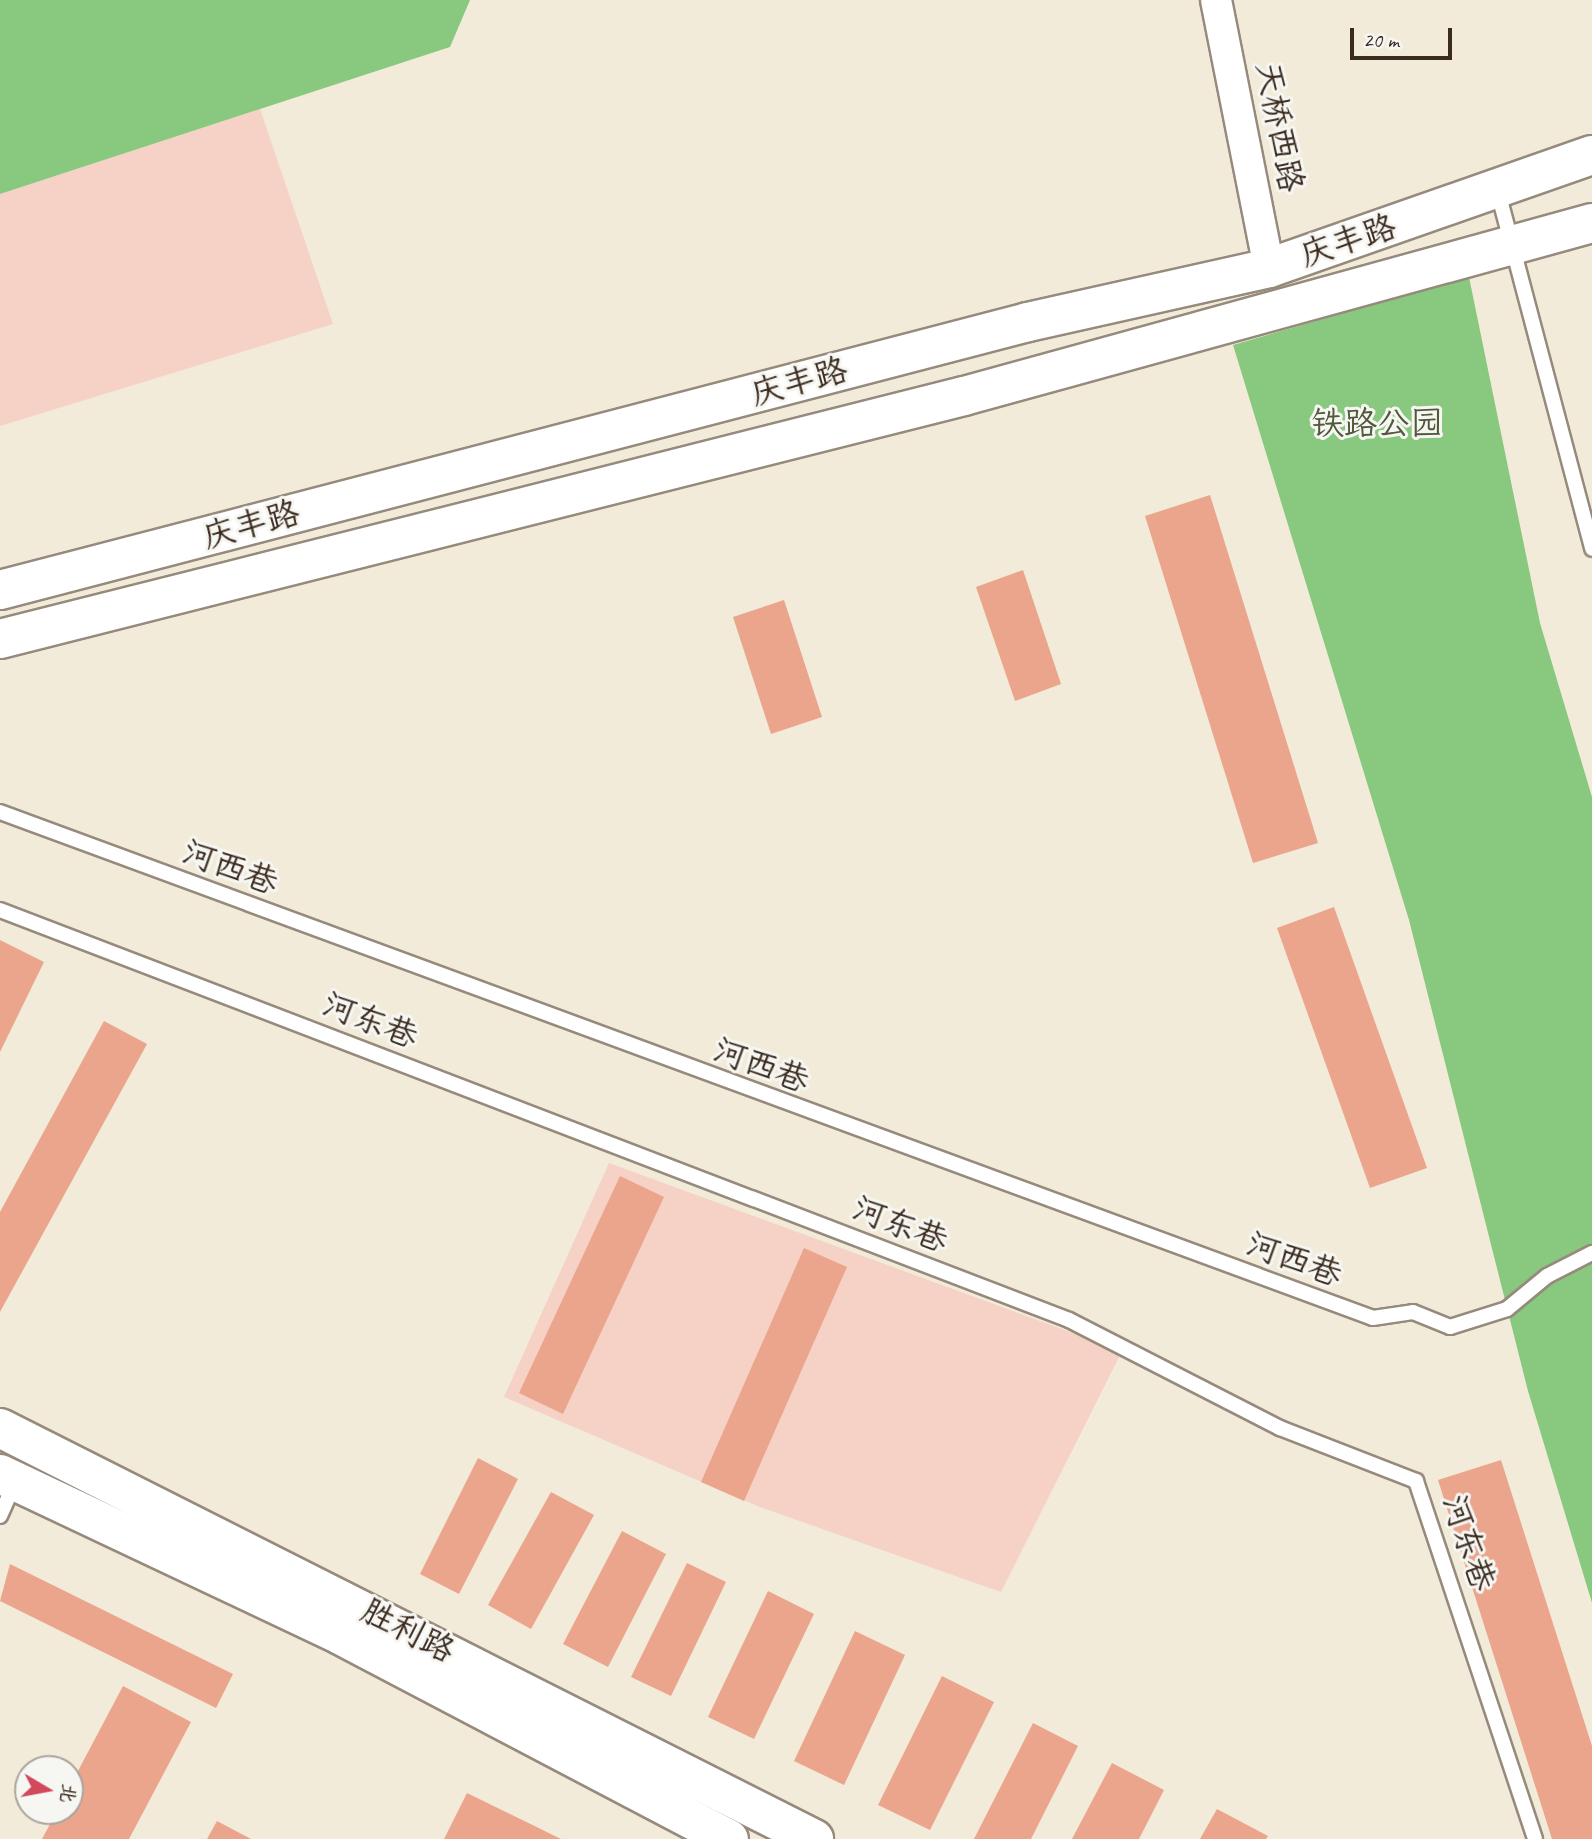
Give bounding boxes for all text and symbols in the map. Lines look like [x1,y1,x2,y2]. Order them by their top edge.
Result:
scale bar [1354,14,1456,58]
text: 20 m [1363,27,1399,53]
street label: 天桥西路 [1247,58,1311,196]
street label: 庆丰路 [1295,207,1401,275]
street label: 庆丰路 [746,350,852,414]
park label: 铁路公园 [1311,404,1443,444]
street label: 庆丰路 [198,493,304,557]
street label: 河西巷 [177,832,283,904]
street label: 河东巷 [317,985,423,1057]
street label: 河西巷 [708,1030,814,1102]
street label: 河东巷 [847,1189,953,1261]
street label: 河西巷 [1241,1224,1347,1296]
street label: 河东巷 [1433,1490,1503,1596]
street label: 胜利路 [355,1591,461,1671]
north arrow [14,1755,84,1825]
text: 北 [54,1782,81,1805]

